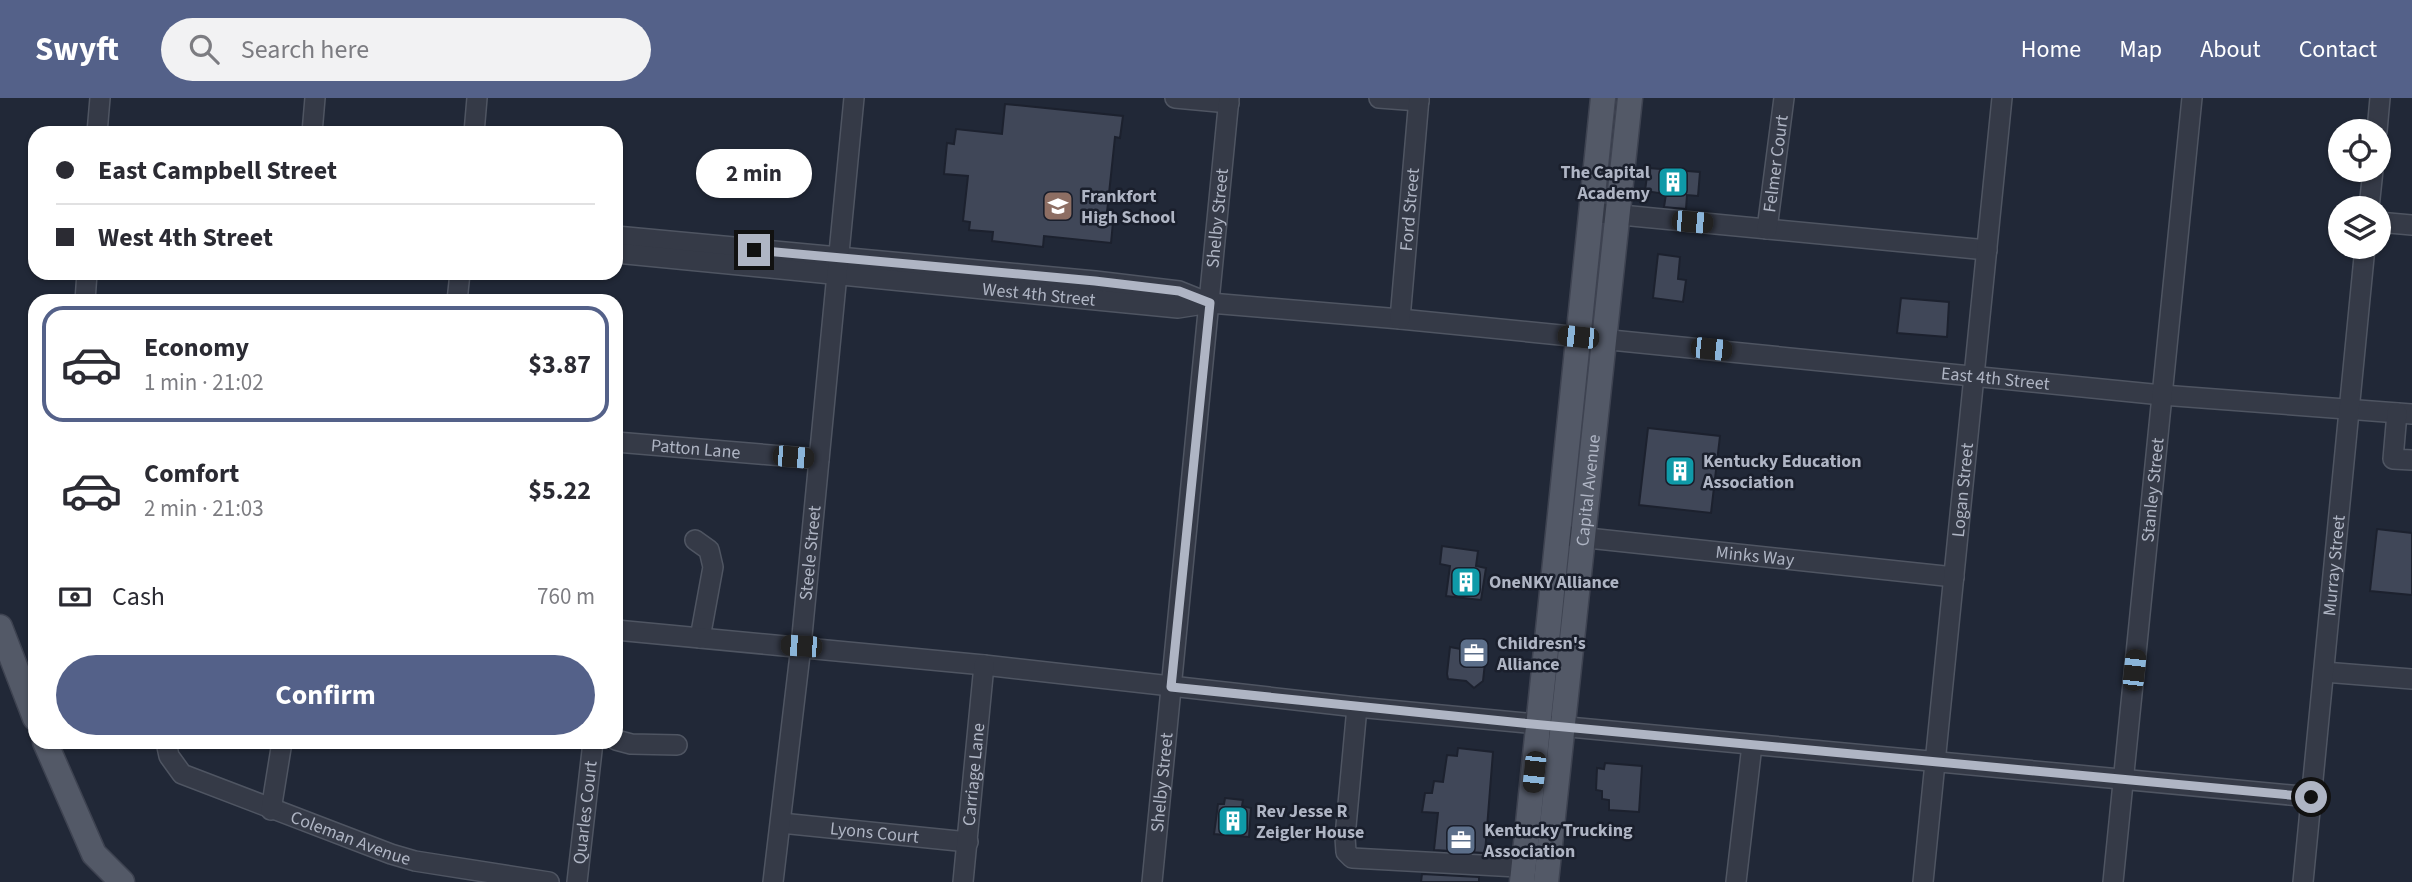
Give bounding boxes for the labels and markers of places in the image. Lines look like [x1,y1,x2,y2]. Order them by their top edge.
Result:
place label: The Capital Academy [1560,160,1651,206]
building icon: The Capital Academy [1656,165,1690,199]
place label: Frankfort High School [1081,184,1175,230]
school or university icon: Frankfort High School [1041,189,1075,223]
place label: Kentucky Education Association [1702,449,1862,495]
building icon: Kentucky Education Association [1663,454,1697,488]
building icon: OneNKY Alliance [1449,565,1483,599]
place label: OneNKY Alliance [1489,570,1619,595]
place label: Childresn's Alliance [1496,631,1586,677]
office icon: Childresn's Alliance [1457,636,1491,670]
place label: Rev Jesse R Zeigler House [1256,799,1364,845]
building icon: Rev Jesse R Zeigler House [1216,804,1250,838]
place label: Kentucky Trucking Association [1483,818,1633,864]
office icon: Kentucky Trucking Association [1444,823,1478,857]

